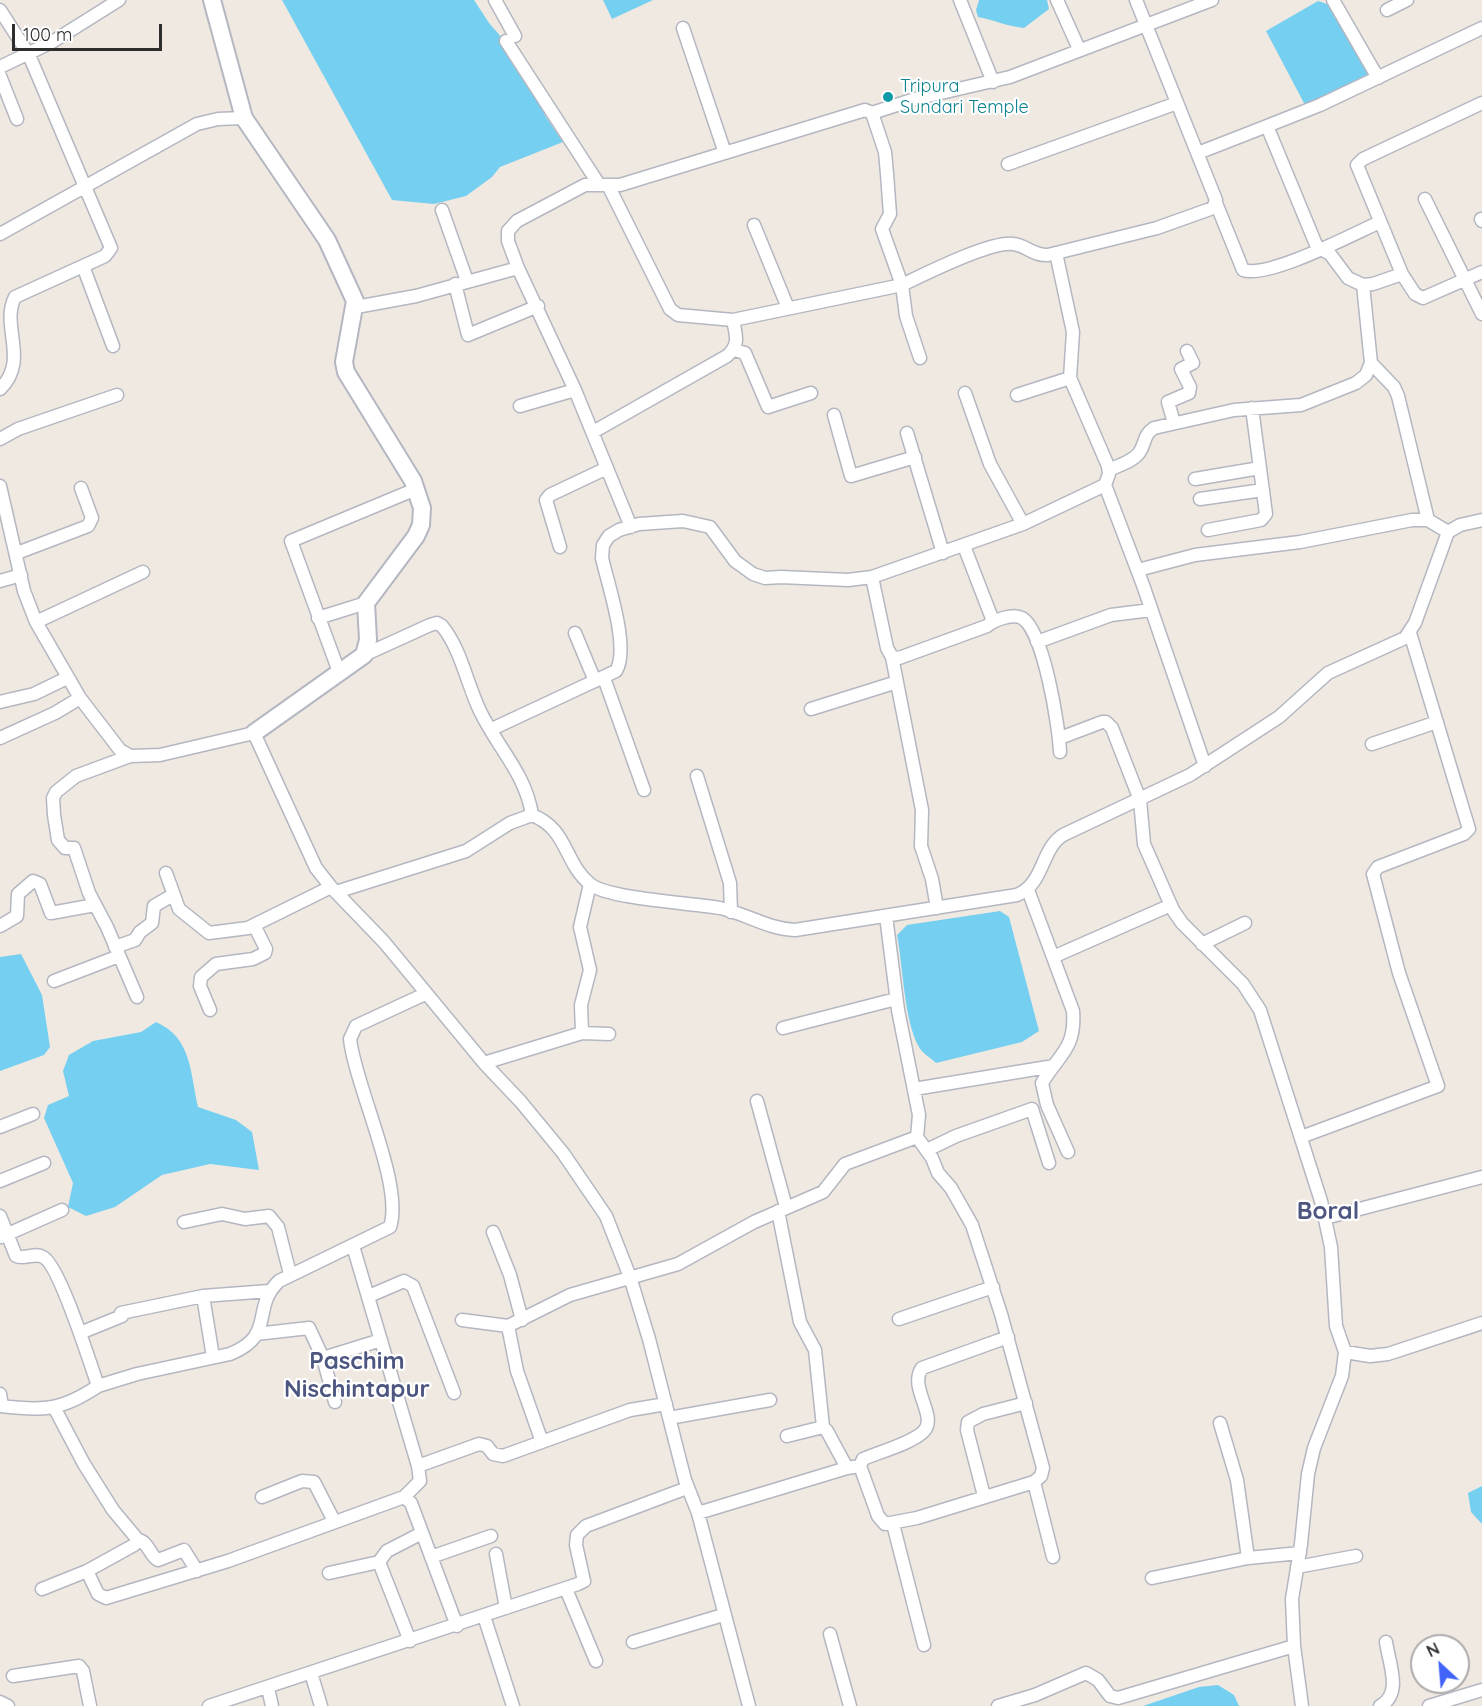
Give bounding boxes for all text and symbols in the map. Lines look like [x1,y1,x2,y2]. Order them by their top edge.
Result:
scale bar [15,12,165,50]
text: 100 m [23,23,72,46]
place label: Tripura Sundari Temple [900,76,1029,118]
marker: Tripura Sundari Temple [881,90,895,104]
district label: Boral [1297,1198,1359,1226]
district label: Paschim Nischintapur [284,1348,430,1404]
north arrow [1410,1634,1470,1694]
text: N [1423,1638,1443,1661]

